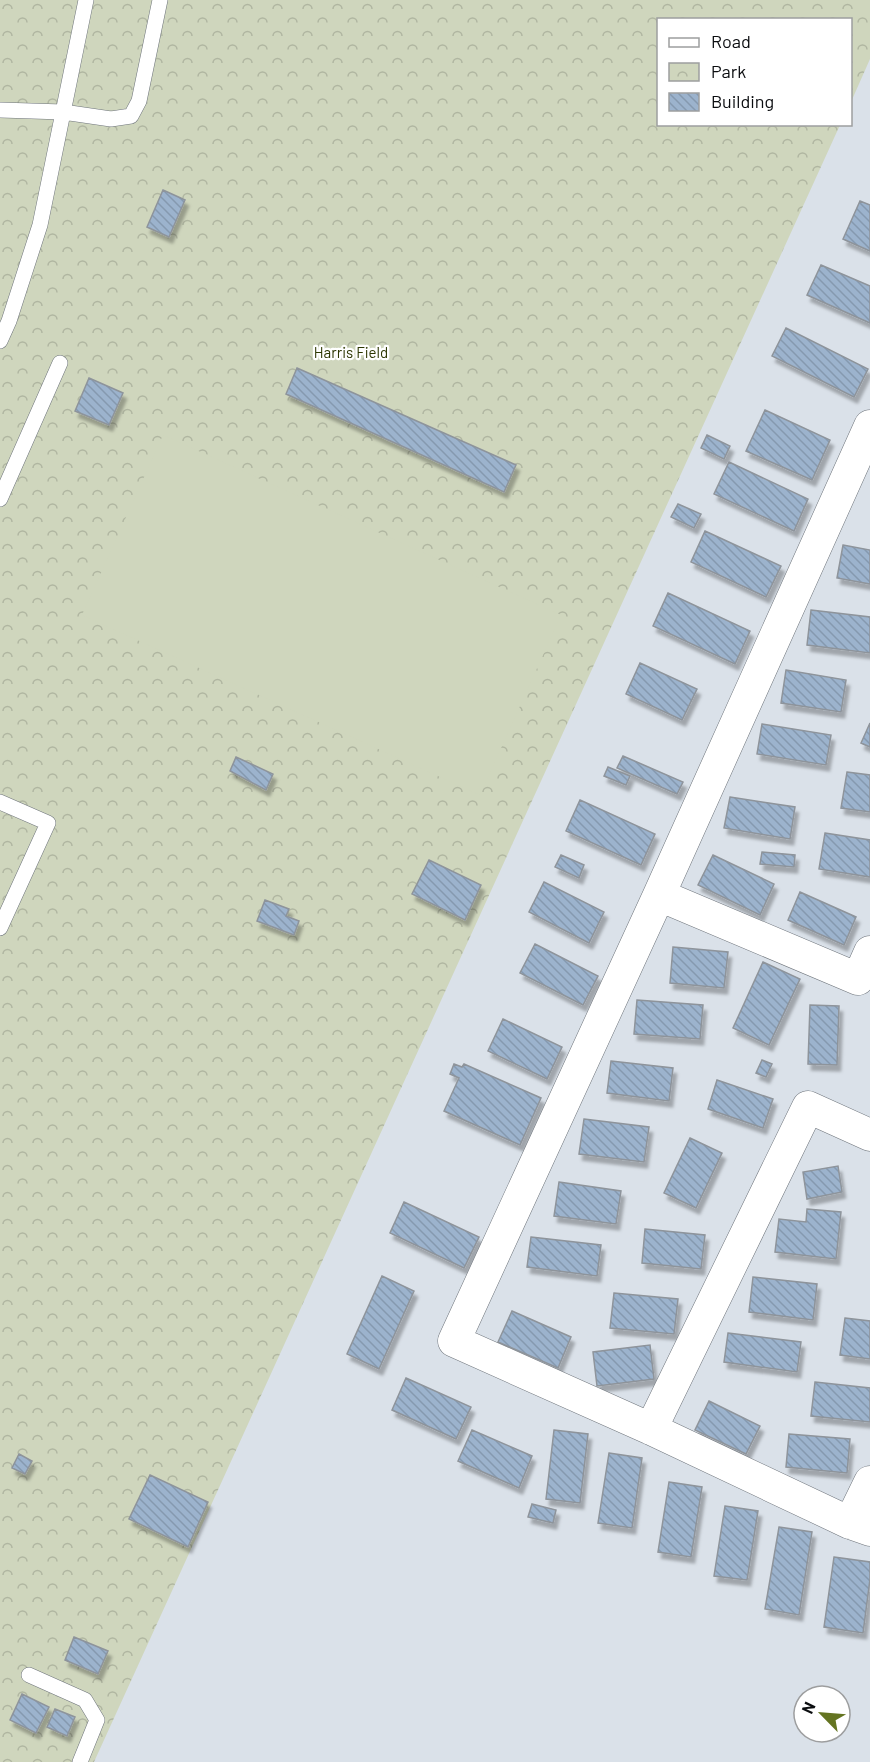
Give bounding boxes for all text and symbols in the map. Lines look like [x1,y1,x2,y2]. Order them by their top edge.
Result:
legend [657,18,852,126]
text: Road [711,30,751,52]
text: Park [711,60,746,82]
text: Building [711,90,774,112]
park label: Harris Field [314,343,388,361]
north arrow [792,1684,852,1744]
text: N [797,1699,819,1716]

